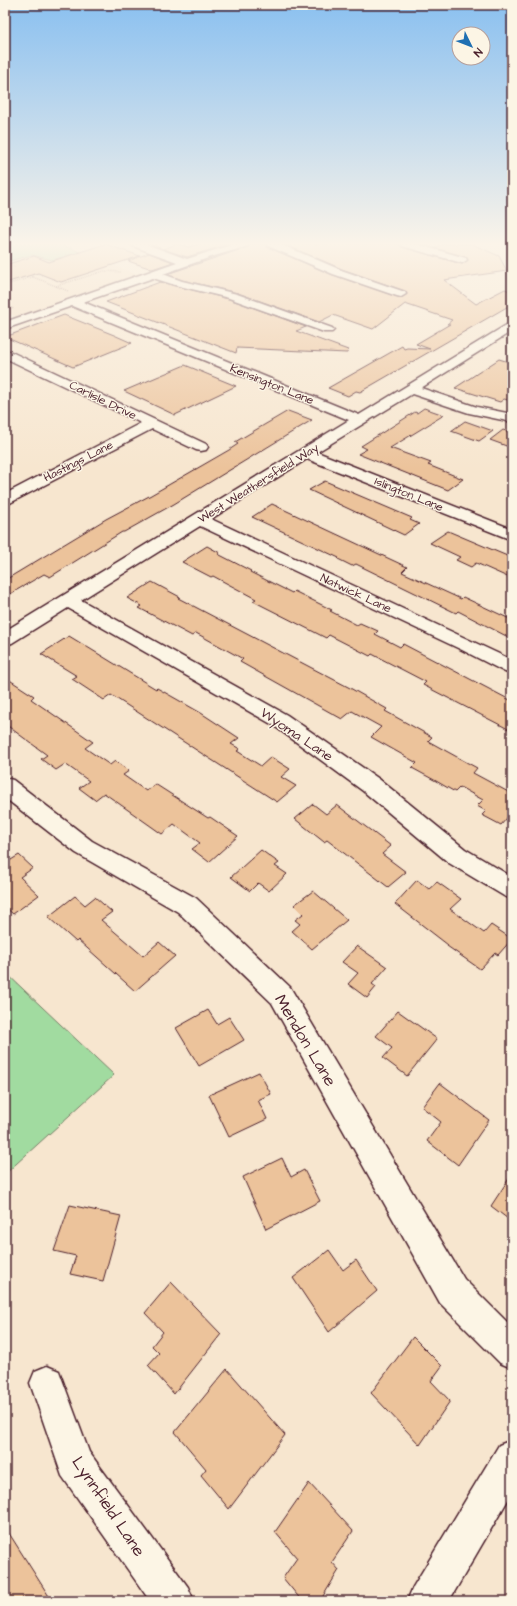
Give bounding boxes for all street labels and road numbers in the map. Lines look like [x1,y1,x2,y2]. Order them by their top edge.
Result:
street label: Kensington Lane [227,360,317,410]
street label: Carlisle Drive [66,377,140,424]
street label: Hastings Lane [41,436,117,487]
street label: West Weathersfield Way [195,439,323,528]
street label: Islington Lane [371,473,446,517]
street label: Natwick Lane [317,570,395,618]
street label: Wyoma Lane [256,703,337,767]
street label: Mendon Lane [268,990,342,1091]
street label: Lynnfield Lane [65,1452,151,1562]

